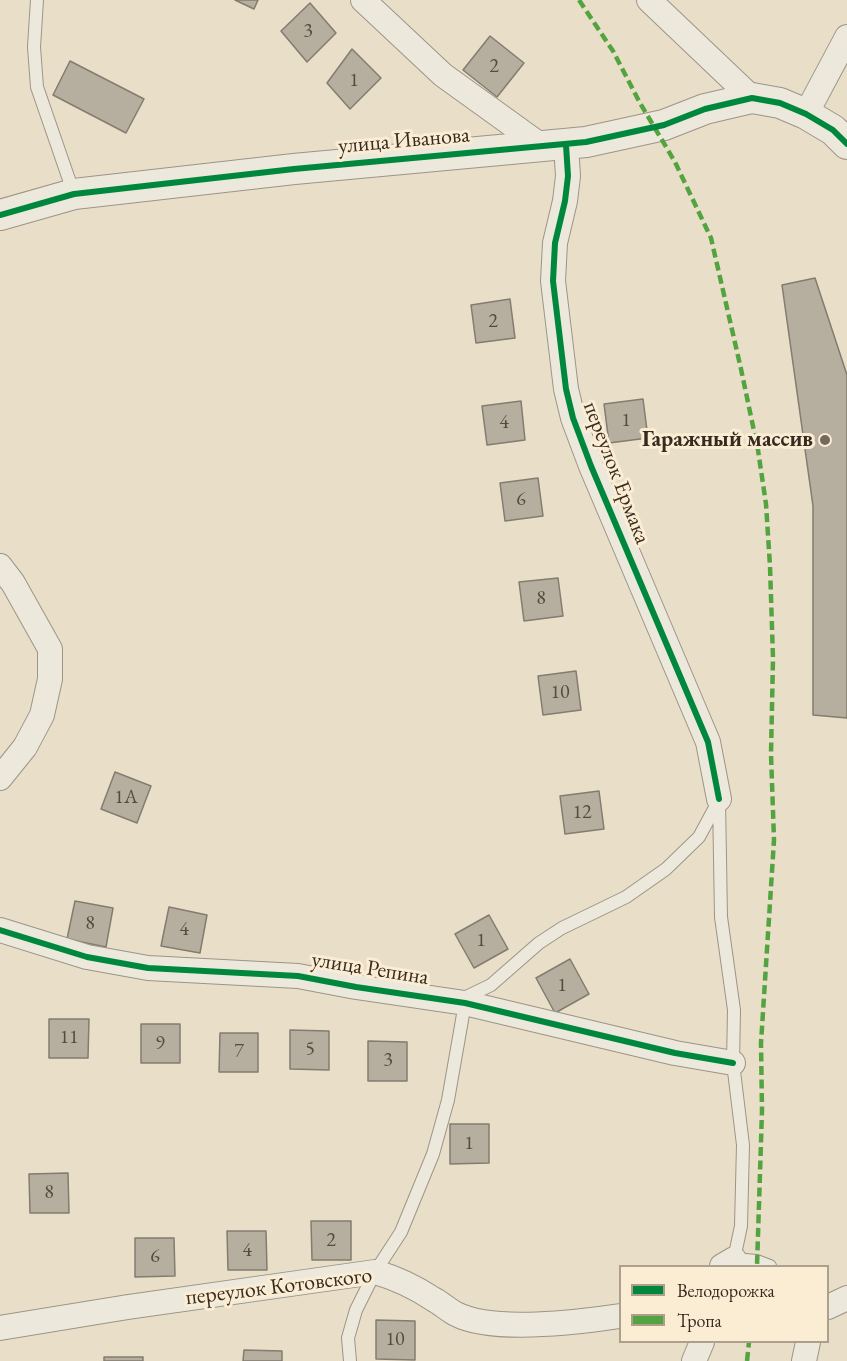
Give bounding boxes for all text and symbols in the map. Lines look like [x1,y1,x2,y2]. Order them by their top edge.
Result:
house number: 3 [303,20,313,44]
house number: 2 [489,55,499,79]
house number: 1 [349,69,359,93]
street label: улица Иванова [337,122,471,160]
house number: 2 [488,310,498,334]
street label: переулок Ермака [577,398,655,548]
house number: 1 [621,409,631,433]
house number: 4 [499,411,509,435]
place label: Гаражный массив [642,427,813,453]
marker: Гаражный массив [818,433,832,447]
house number: 6 [516,488,526,512]
house number: 8 [536,587,546,611]
house number: 10 [550,681,570,705]
house number: 1А [114,786,138,810]
house number: 12 [572,801,592,825]
house number: 8 [85,912,95,936]
house number: 4 [179,918,189,942]
house number: 1 [476,929,486,953]
street label: улица Репина [310,947,430,991]
house number: 1 [557,974,567,998]
house number: 11 [59,1026,79,1050]
house number: 9 [155,1032,165,1056]
house number: 5 [305,1038,315,1062]
house number: 7 [234,1040,244,1064]
house number: 3 [383,1049,393,1073]
house number: 1 [464,1132,474,1156]
house number: 8 [44,1181,54,1205]
house number: 2 [326,1229,336,1253]
house number: 4 [242,1239,252,1263]
house number: 6 [150,1245,160,1269]
street label: переулок Котовского [184,1262,374,1312]
legend [619,1265,829,1343]
text: Велодорожка [677,1279,775,1302]
text: Тропа [677,1309,722,1332]
house number: 10 [385,1328,405,1352]

